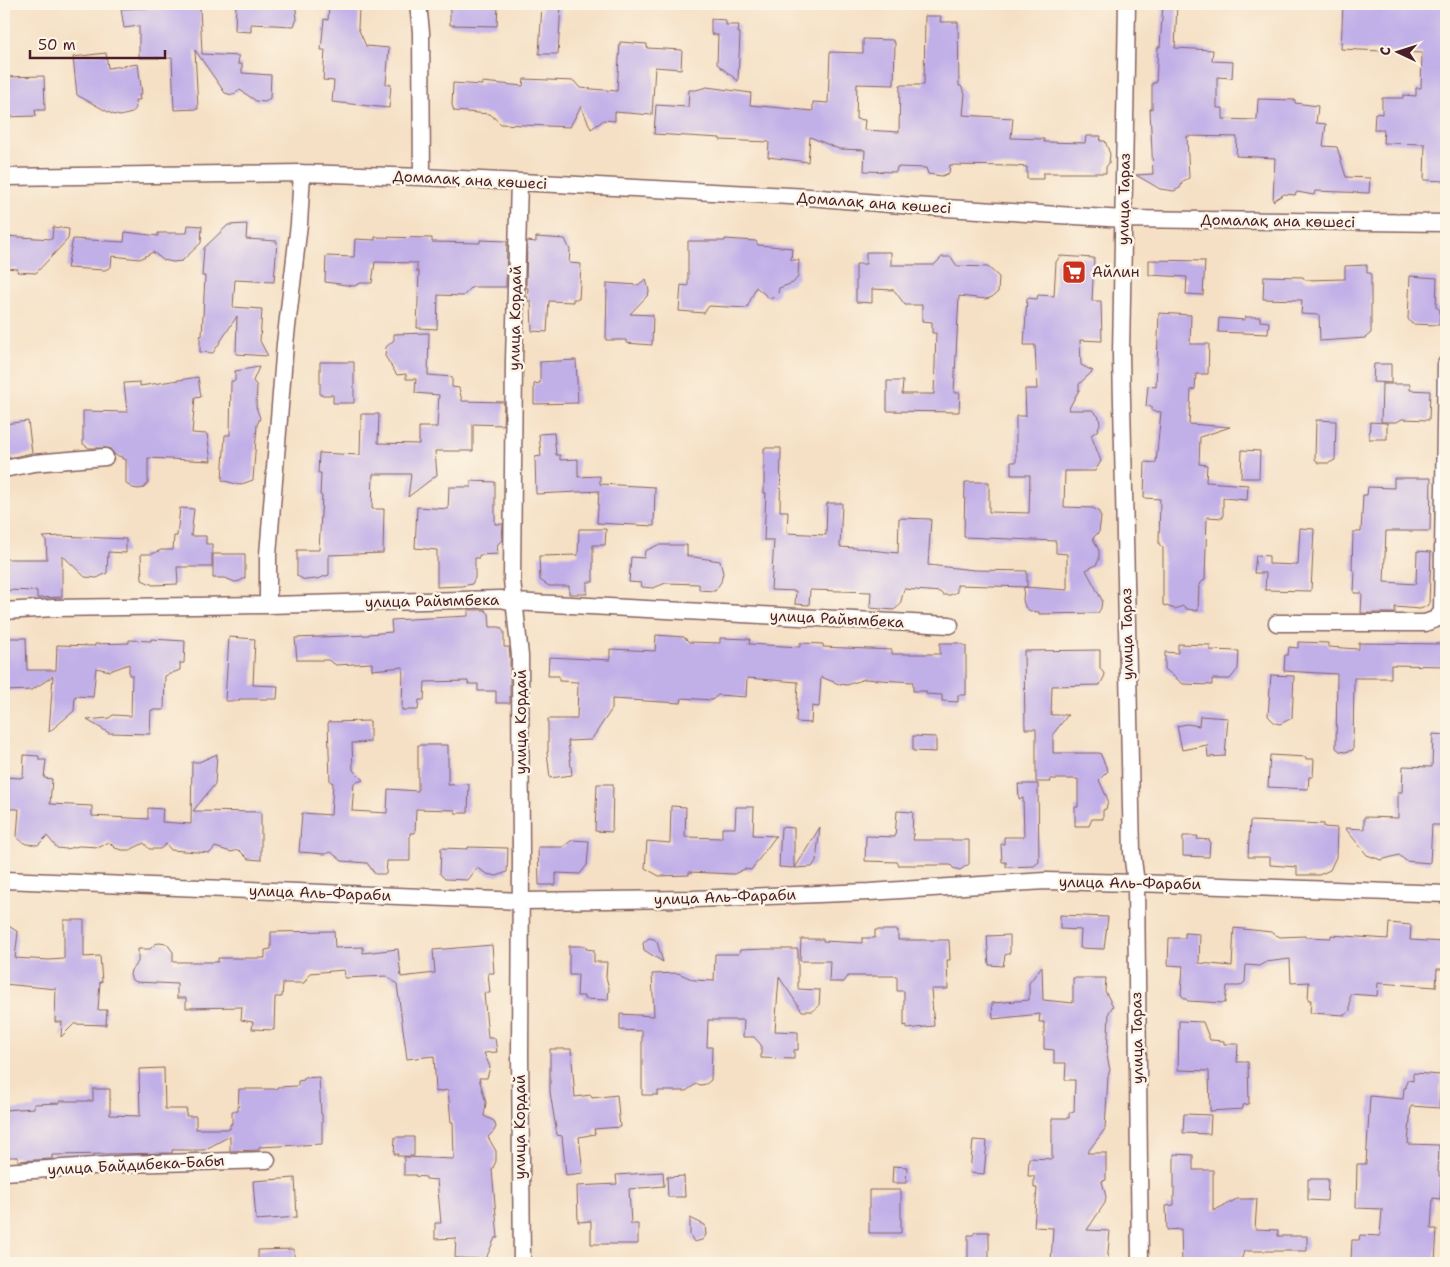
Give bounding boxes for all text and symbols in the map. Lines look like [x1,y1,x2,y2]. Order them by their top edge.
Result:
scale bar [30,28,165,60]
north arrow [1372,28,1422,78]
text: 50 m [38,35,76,55]
text: С [1376,46,1394,56]
street label: улица Тараз [1113,153,1135,245]
street label: Домалақ ана көшесі [392,166,548,194]
street label: Домалақ ана көшесі [796,188,952,218]
street label: Домалақ ана көшесі [1200,210,1356,232]
supermarket icon: Айлин [1061,259,1087,285]
place label: Айлин [1092,262,1140,282]
street label: улица Кордай [504,265,526,371]
street label: улица Тараз [1116,588,1138,680]
street label: улица Райымбека [365,590,500,612]
street label: улица Райымбека [769,605,905,633]
street label: улица Кордай [511,669,531,775]
street label: улица Аль-Фараби [1059,872,1202,894]
street label: улица Аль-Фараби [249,881,392,905]
street label: улица Аль-Фараби [654,885,797,909]
street label: улица Тараз [1126,992,1148,1084]
street label: улица Кордай [510,1074,530,1180]
street label: улица Байдибека-Бабы [47,1150,225,1180]

